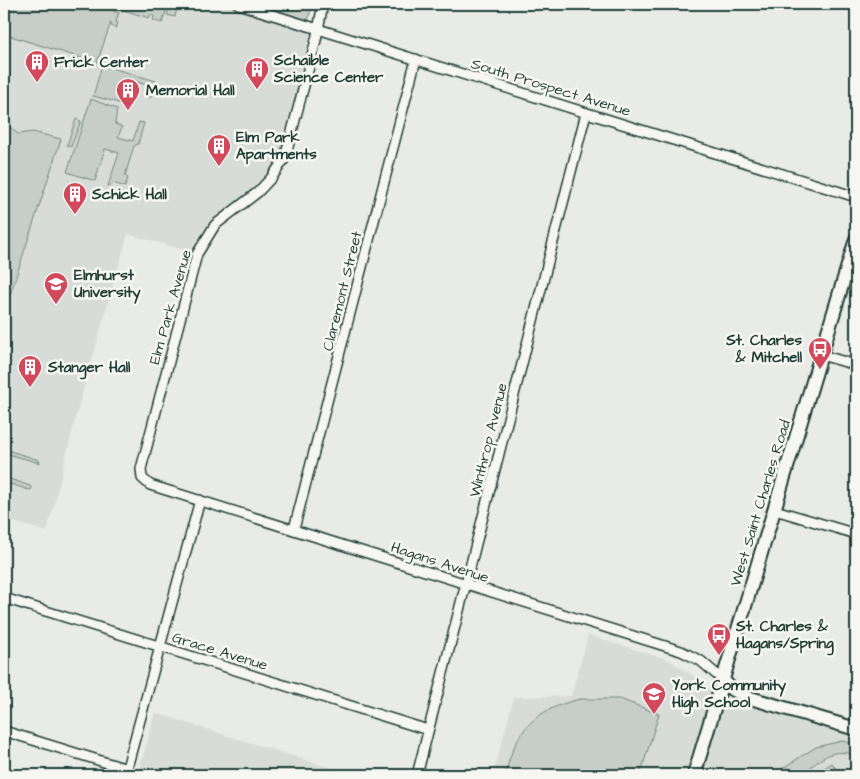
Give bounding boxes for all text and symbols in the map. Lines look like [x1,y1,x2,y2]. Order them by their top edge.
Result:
building icon: Frick Center [24,49,50,83]
place label: Schaible Science Center [273,50,384,88]
place label: Frick Center [54,52,149,73]
street label: South Prospect Avenue [469,53,633,122]
building icon: Schaible Science Center [244,56,270,90]
building icon: Memorial Hall [115,77,141,111]
place label: Memorial Hall [146,80,235,101]
place label: Elm Park Apartments [236,127,317,165]
building icon: Elm Park Apartments [206,133,232,167]
building icon: Schick Hall [62,181,88,215]
place label: Schick Hall [91,184,168,205]
street label: Claremont Street [317,229,368,353]
street label: Elm Park Avenue [144,247,197,367]
place label: Elmhurst University [74,265,141,304]
school or university icon: Elmhurst University [43,271,69,305]
place label: St. Charles & Mitchell [725,330,803,368]
bus stop icon: St. Charles & Mitchell [807,336,833,370]
building icon: Stanger Hall [17,354,43,388]
place label: Stanger Hall [47,357,131,380]
street label: Winthrop Avenue [464,381,513,500]
street label: West Saint Charles Road [725,417,796,589]
street label: Hagans Avenue [388,537,492,589]
place label: St. Charles & Hagans/Spring [735,616,834,656]
bus stop icon: St. Charles & Hagans/Spring [706,622,732,656]
street label: Grace Avenue [170,627,270,676]
place label: York Community High School [672,675,787,715]
school or university icon: York Community High School [641,681,667,715]

